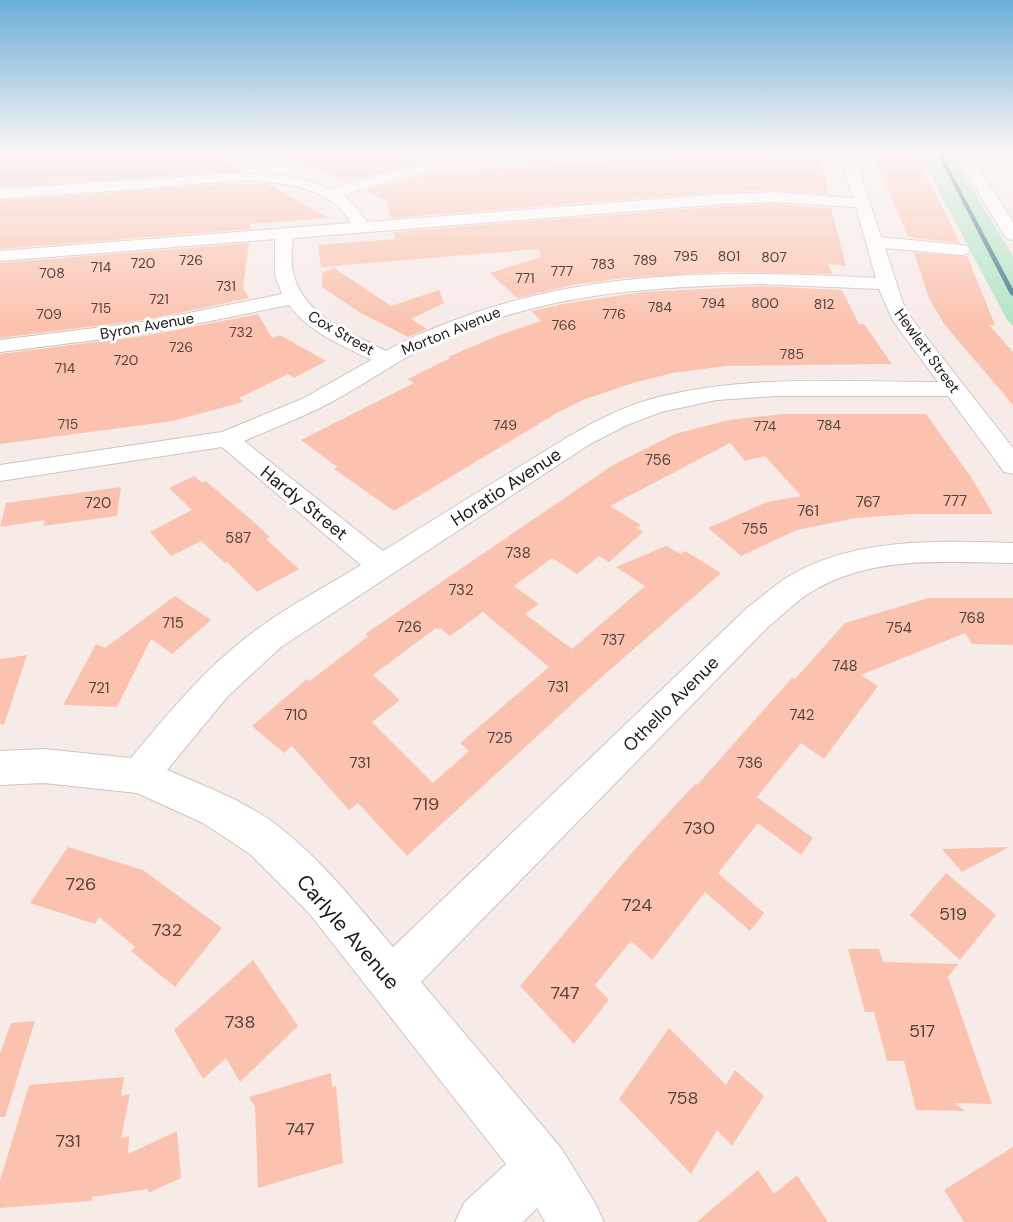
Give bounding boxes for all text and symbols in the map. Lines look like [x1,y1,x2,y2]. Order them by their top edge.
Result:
house number: 795 [674,247,698,265]
house number: 801 [718,247,740,265]
house number: 807 [761,248,787,266]
house number: 726 [179,251,203,269]
house number: 789 [633,251,657,269]
house number: 720 [131,254,155,272]
house number: 783 [591,255,615,273]
house number: 714 [91,258,112,276]
house number: 777 [551,262,573,280]
house number: 708 [39,264,65,282]
house number: 771 [515,269,535,287]
house number: 731 [216,277,236,295]
house number: 721 [149,290,169,308]
house number: 794 [701,294,726,312]
house number: 800 [751,294,779,312]
house number: 812 [814,295,834,313]
house number: 784 [648,298,673,316]
house number: 715 [91,299,111,317]
street label: Morton Avenue [398,302,504,360]
house number: 709 [36,305,62,323]
house number: 776 [602,305,626,323]
street label: Hewlett Street [890,305,964,397]
street label: Cox Street [304,306,378,360]
street label: Byron Avenue [98,308,196,344]
house number: 766 [552,316,576,334]
house number: 732 [229,323,253,341]
house number: 726 [169,338,193,356]
house number: 785 [780,345,804,363]
house number: 720 [114,351,138,369]
house number: 714 [55,359,76,377]
house number: 715 [58,415,78,433]
house number: 749 [493,416,517,434]
house number: 784 [817,416,842,434]
house number: 774 [754,417,777,435]
street label: Horatio Avenue [446,442,566,532]
house number: 756 [645,450,671,470]
street label: Hardy Street [255,460,353,546]
house number: 777 [943,491,967,511]
house number: 767 [856,492,880,512]
house number: 720 [85,493,111,513]
house number: 761 [797,501,819,521]
house number: 755 [742,519,768,539]
house number: 587 [225,528,251,548]
house number: 738 [505,543,531,563]
house number: 732 [448,580,474,600]
house number: 768 [959,608,985,628]
house number: 715 [162,613,184,633]
house number: 726 [396,617,422,637]
house number: 754 [886,618,912,638]
house number: 737 [601,630,625,650]
street label: Othello Avenue [618,651,724,757]
house number: 748 [832,656,858,676]
house number: 731 [548,677,568,697]
house number: 721 [89,678,109,698]
house number: 710 [284,705,308,725]
house number: 742 [790,705,814,725]
house number: 725 [487,728,513,748]
house number: 731 [350,753,370,773]
house number: 736 [737,753,763,773]
house number: 719 [413,792,439,816]
house number: 730 [683,816,715,840]
street label: Carlyle Avenue [290,868,406,996]
house number: 726 [66,872,96,896]
house number: 724 [622,893,652,917]
house number: 519 [939,902,967,926]
house number: 732 [152,918,182,942]
house number: 747 [550,981,580,1005]
house number: 738 [225,1010,255,1034]
house number: 517 [909,1019,935,1043]
house number: 758 [667,1086,699,1110]
house number: 747 [285,1117,315,1141]
house number: 731 [55,1129,81,1153]

